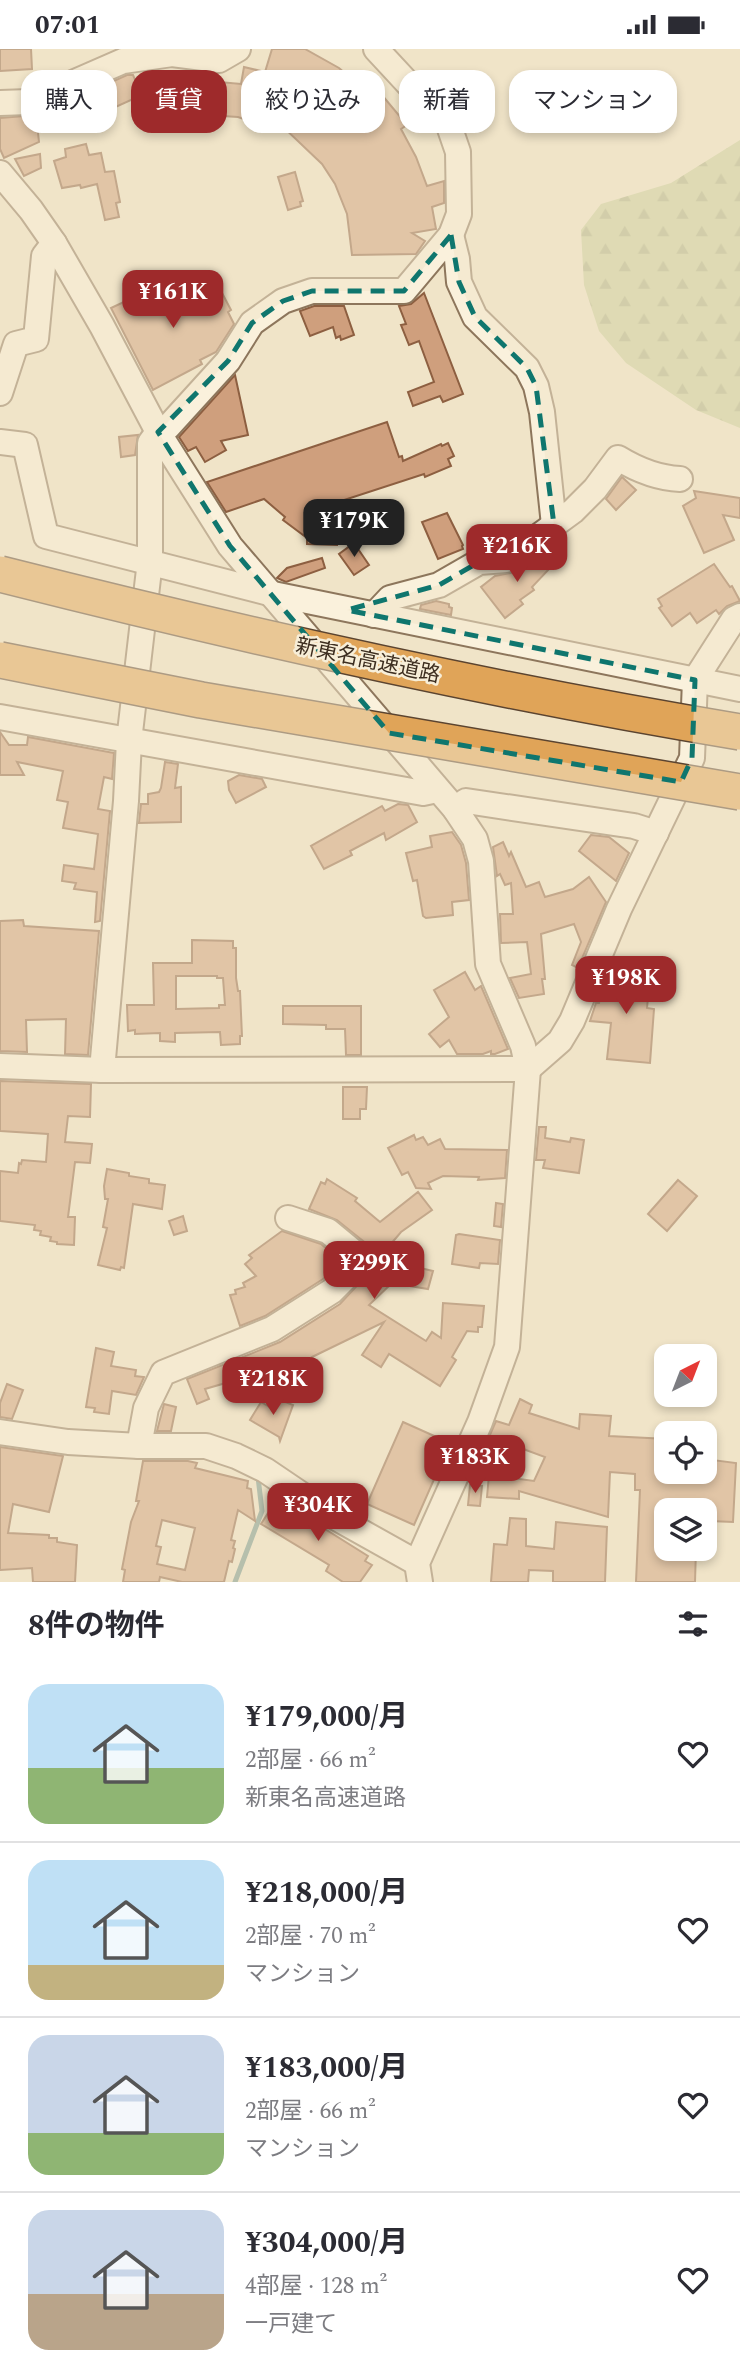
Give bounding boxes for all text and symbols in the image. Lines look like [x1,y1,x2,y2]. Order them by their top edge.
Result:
text: 07:01 [35,5,100,45]
chip: 購入 [21,70,117,133]
chip: 賃貸 [131,70,227,133]
chip: 絞り込み [241,70,385,133]
chip: 新着 [399,70,495,133]
chip: マンション [509,70,677,133]
pin: ¥161K [124,271,222,330]
text: ¥161K [138,275,208,310]
pin: ¥179K [305,499,403,559]
text: ¥179K [319,504,389,539]
pin: ¥216K [468,525,566,584]
text: ¥216K [482,529,552,564]
street label: 新東名高速道路 [293,630,443,692]
pin: ¥198K [577,957,675,1016]
text: ¥198K [591,961,661,996]
pin: ¥299K [325,1241,423,1301]
text: ¥299K [339,1246,409,1281]
north arrow [654,1344,718,1407]
map controls [654,1344,717,1561]
pin: ¥218K [224,1357,322,1417]
text: ¥218K [238,1362,308,1397]
button: locate [654,1421,717,1484]
pin: ¥183K [426,1435,524,1495]
text: ¥183K [440,1440,510,1475]
pin: ¥304K [269,1483,367,1543]
text: ¥304K [283,1488,353,1523]
button: layers [654,1498,717,1561]
text: 8件の物件 [28,1603,165,1649]
icon: filters [674,1605,712,1643]
text: ¥179,000/月 [245,1694,408,1740]
icon: home [84,1712,168,1796]
icon: heart [674,1735,712,1773]
text: 2部屋 · 66 m² [245,1743,376,1778]
text: 新東名高速道路 [245,1781,406,1816]
text: ¥218,000/月 [245,1870,408,1916]
icon: home [84,1888,168,1972]
icon: heart [674,1911,712,1949]
text: 2部屋 · 70 m² [245,1919,376,1954]
text: マンション [245,1957,360,1992]
text: ¥183,000/月 [245,2045,408,2091]
icon: home [84,2063,168,2147]
icon: heart [674,2086,712,2124]
text: 2部屋 · 66 m² [245,2094,376,2129]
text: マンション [245,2132,360,2167]
text: ¥304,000/月 [245,2220,408,2266]
icon: home [84,2238,168,2322]
icon: heart [674,2261,712,2299]
text: 4部屋 · 128 m² [245,2269,387,2304]
text: 一戸建て [245,2307,337,2342]

